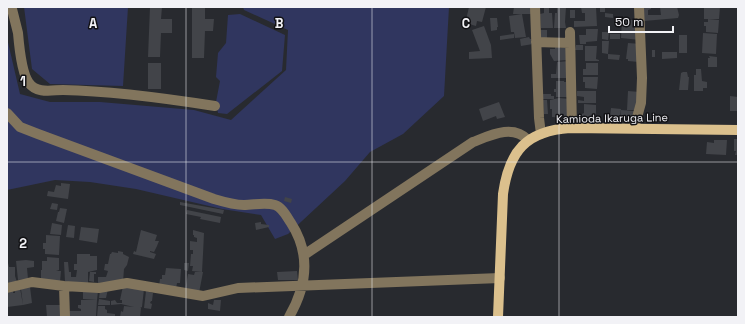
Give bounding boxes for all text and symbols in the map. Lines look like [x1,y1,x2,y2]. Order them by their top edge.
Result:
scale bar [609,8,673,34]
text: 50 m [615,14,643,30]
text: A [89,15,98,32]
text: B [275,15,284,32]
text: C [462,15,470,32]
text: 1 [20,73,26,90]
street label: Kamioda Ikaruga Line [556,110,668,126]
text: 2 [19,235,27,252]

